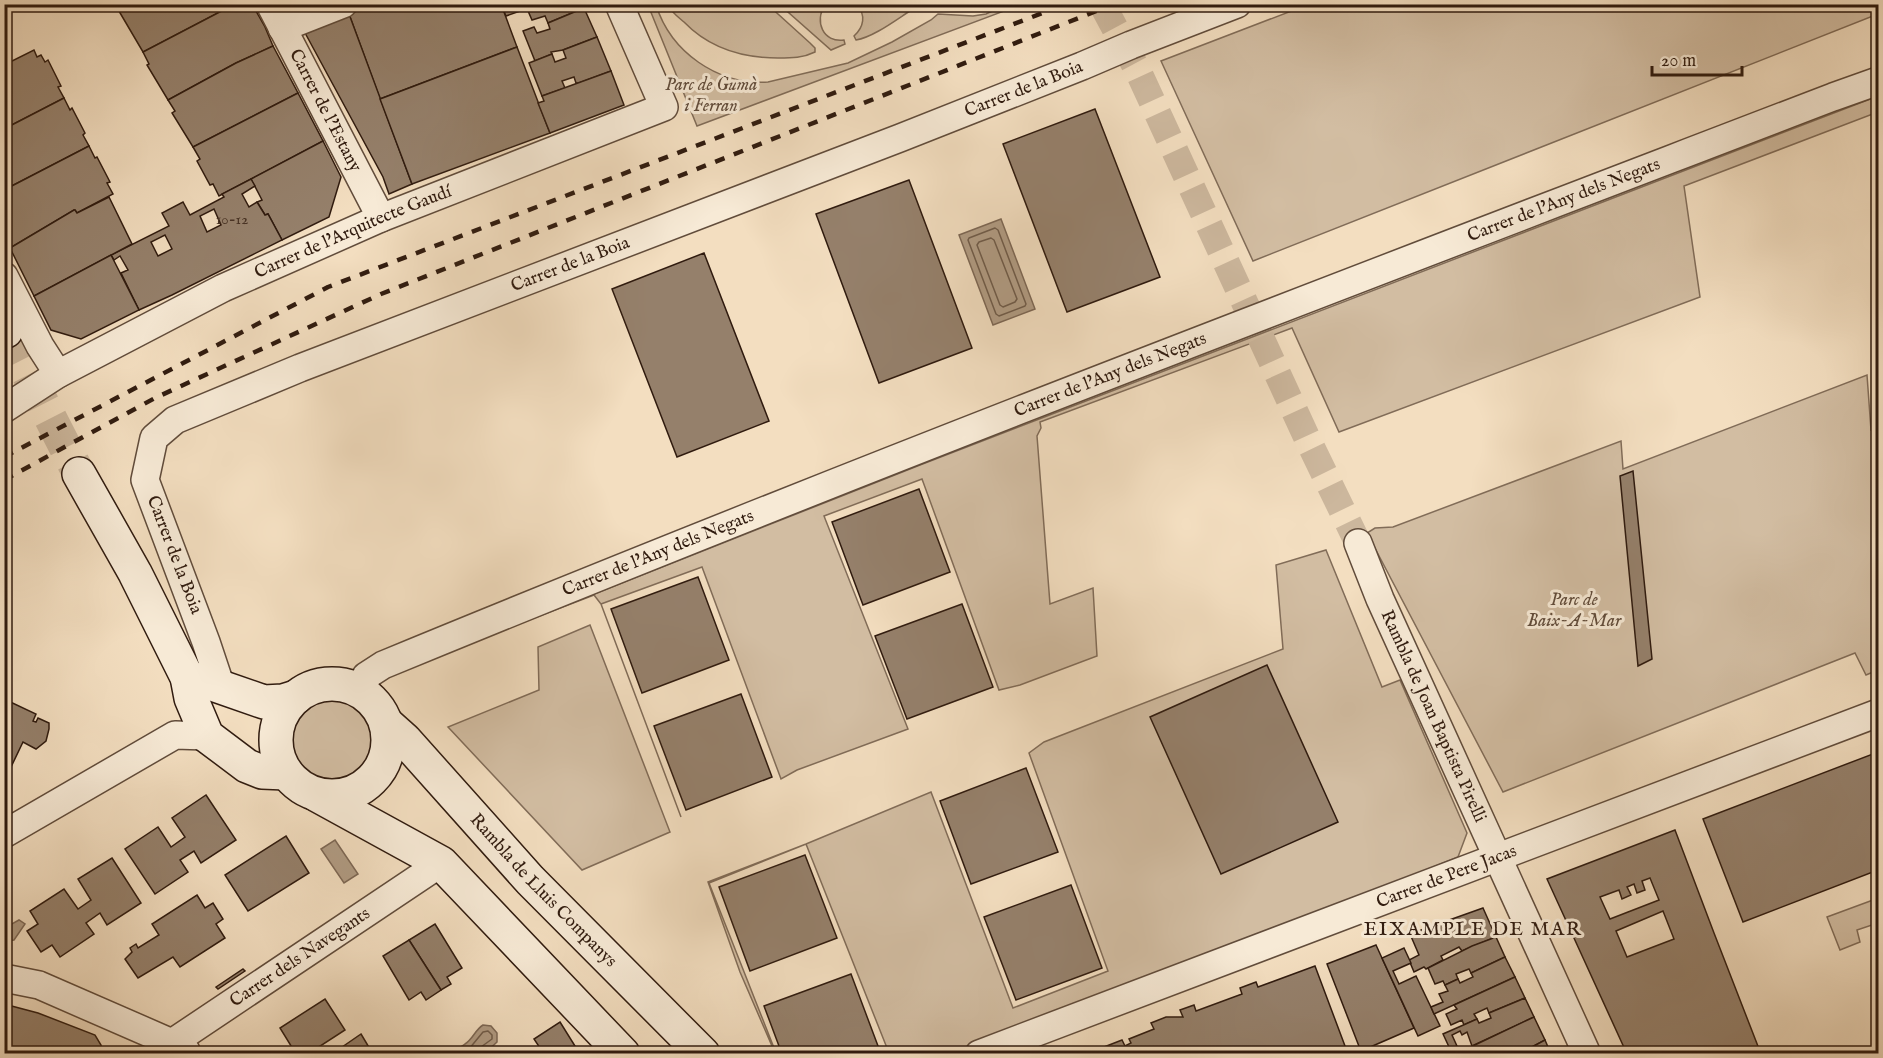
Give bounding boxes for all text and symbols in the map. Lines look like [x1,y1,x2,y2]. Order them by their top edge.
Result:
scale bar [1652,39,1742,77]
street label: Carrer de l'Estany [284,45,367,176]
text: 20 m [1661,50,1696,73]
street label: Carrer de la Boia [961,55,1086,123]
park label: Parc de Gumà i Ferran [665,74,757,118]
street label: Carrer de l'Any dels Negats [1464,153,1663,248]
street label: Carrer de l'Arquitecte Gaudí [251,180,456,284]
house number: 10-12 [216,210,248,229]
street label: Carrer de la Boia [508,231,633,298]
street label: Carrer de l'Any dels Negats [1011,327,1210,423]
street label: Carrer de la Boia [141,492,207,618]
street label: Carrer de l'Any dels Negats [559,505,757,602]
park label: Parc de Baix-A-Mar [1527,589,1622,633]
street label: Rambla de Joan Baptista Pirelli [1375,607,1492,826]
street label: Rambla de Lluis Companys [465,809,622,972]
street label: Carrer de Pere Jacas [1373,840,1520,914]
street label: Carrer dels Navegants [225,902,375,1013]
district label: EIXAMPLE DE MAR [1364,917,1582,942]

